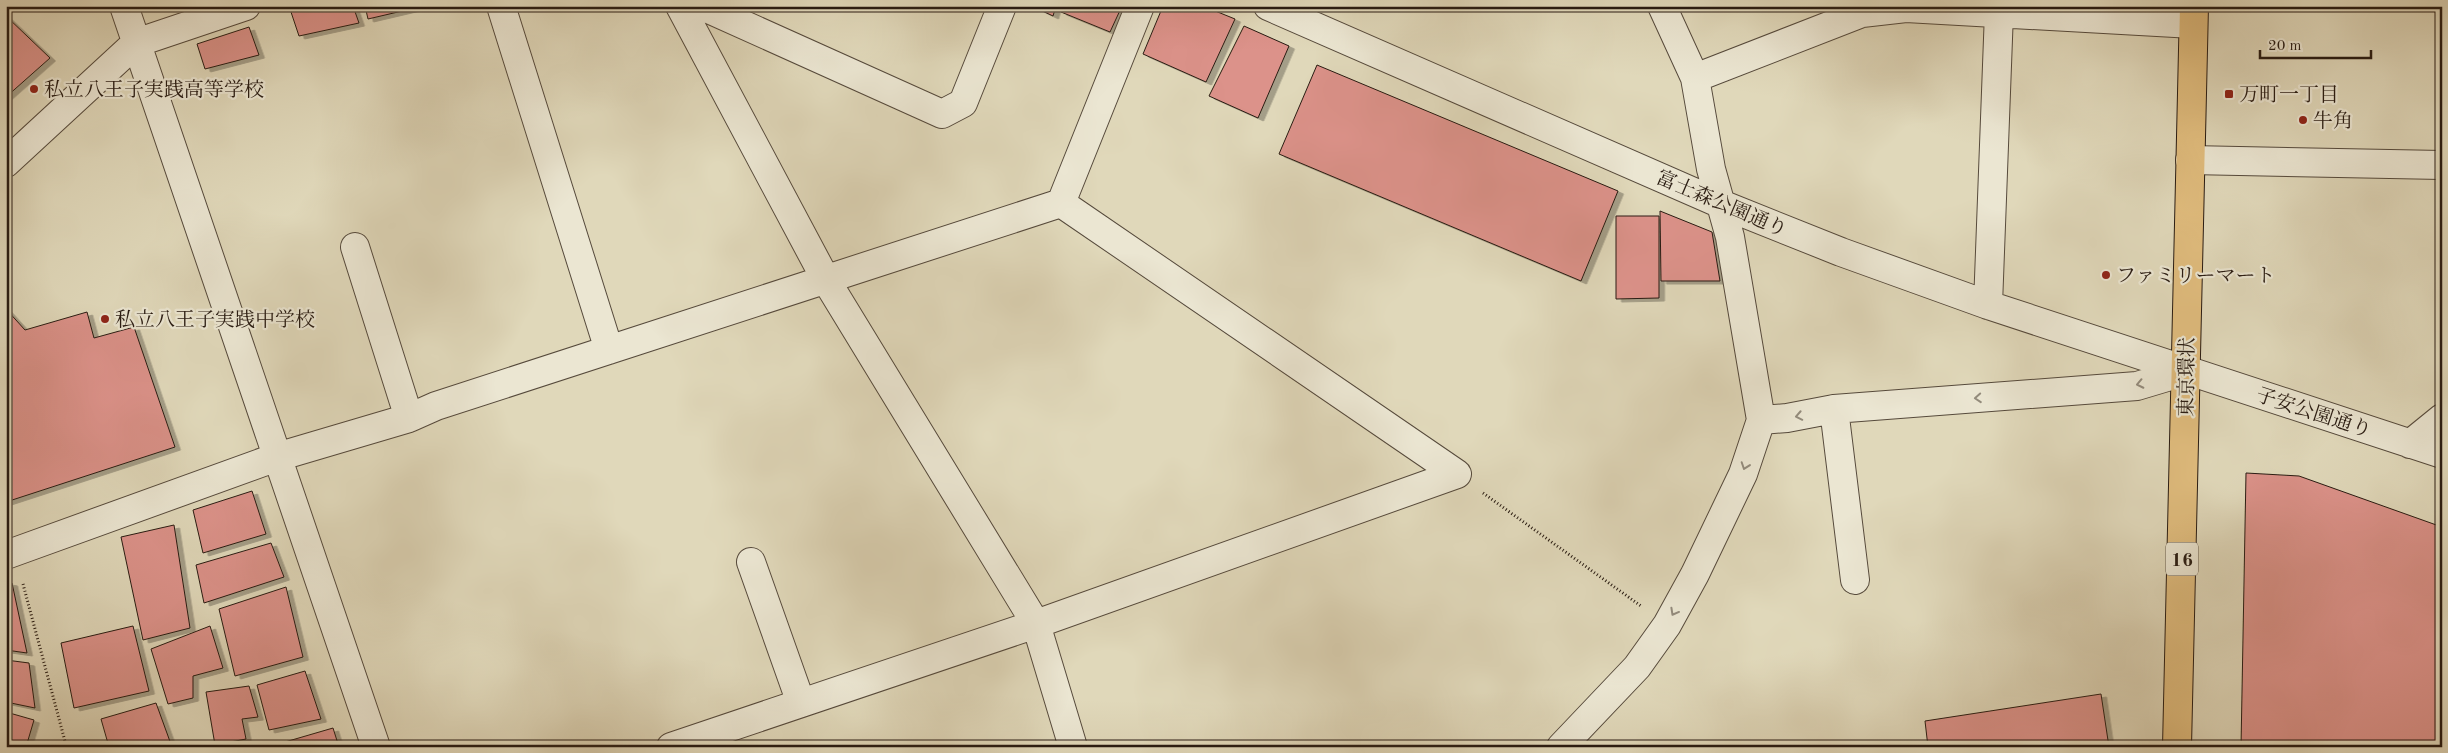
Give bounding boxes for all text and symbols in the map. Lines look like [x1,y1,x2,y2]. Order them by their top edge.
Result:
scale bar [2260,28,2372,60]
text: 20 m [2268,39,2302,54]
place label: 私立八王子実践高等学校 [44,79,264,101]
marker: 私立八王子実践高等学校 [28,83,40,95]
place label: 万町一丁目 [2239,84,2339,106]
marker: 万町一丁目 [2223,88,2235,100]
place label: 牛角 [2313,110,2353,132]
marker: 牛角 [2297,114,2309,126]
street label: 富士森公園通り [1653,166,1790,241]
place label: ファミリーマート [2116,266,2276,287]
marker: ファミリーマート [2100,269,2112,281]
place label: 私立八王子実践中学校 [115,309,315,331]
marker: 私立八王子実践中学校 [99,313,111,325]
street label: 東京環状 [2175,337,2199,417]
one-way arrow [2135,379,2144,389]
street label: 子安公園通り [2253,384,2374,442]
one-way arrow [1974,392,1982,403]
one-way arrow [1795,410,1803,420]
one-way arrow [1741,461,1751,470]
road number: 16 [2166,542,2198,576]
one-way arrow [1670,607,1680,616]

